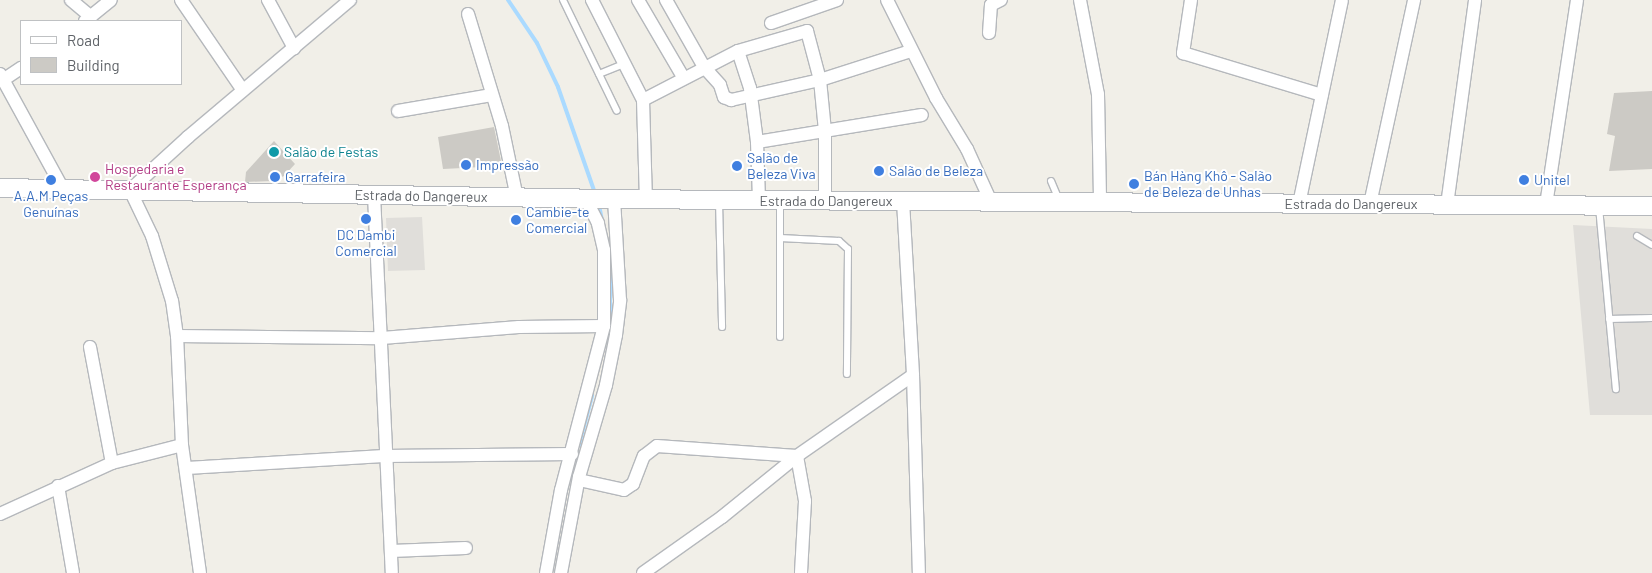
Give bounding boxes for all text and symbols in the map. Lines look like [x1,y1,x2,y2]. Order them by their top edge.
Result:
legend [20,20,182,85]
text: Road [67,31,100,49]
text: Building [67,56,120,74]
place label: Salão de Festas [284,144,378,160]
marker: Salão de Festas [268,146,280,158]
place label: Salão de Beleza Viva [747,150,816,182]
place label: Impressão [476,157,539,173]
marker: Impressão [460,159,472,171]
marker: Salão de Beleza Viva [731,160,743,172]
place label: Hospedaria e Restaurante Esperança [105,161,247,193]
place label: Salão de Beleza [889,163,983,179]
marker: Salão de Beleza [873,165,885,177]
place label: Bán Hàng Khô - Salão de Beleza de Unhas [1144,168,1272,200]
place label: Garrafeira [285,169,345,185]
marker: Hospedaria e Restaurante Esperança [89,171,101,183]
marker: Garrafeira [269,171,281,183]
place label: Unitel [1534,172,1570,188]
marker: A.A.M Peças Genuínas [45,174,57,186]
marker: Unitel [1518,174,1530,186]
marker: Bán Hàng Khô - Salão de Beleza de Unhas [1128,178,1140,190]
street label: Estrada do Dangereux [354,186,488,206]
place label: A.A.M Peças Genuínas [14,188,88,220]
street label: Estrada do Dangereux [759,193,893,209]
street label: Estrada do Dangereux [1284,196,1418,212]
place label: Cambie-te Comercial [526,204,590,236]
marker: DC Dambi Comercial [360,213,372,225]
marker: Cambie-te Comercial [510,214,522,226]
place label: DC Dambi Comercial [335,227,397,260]

